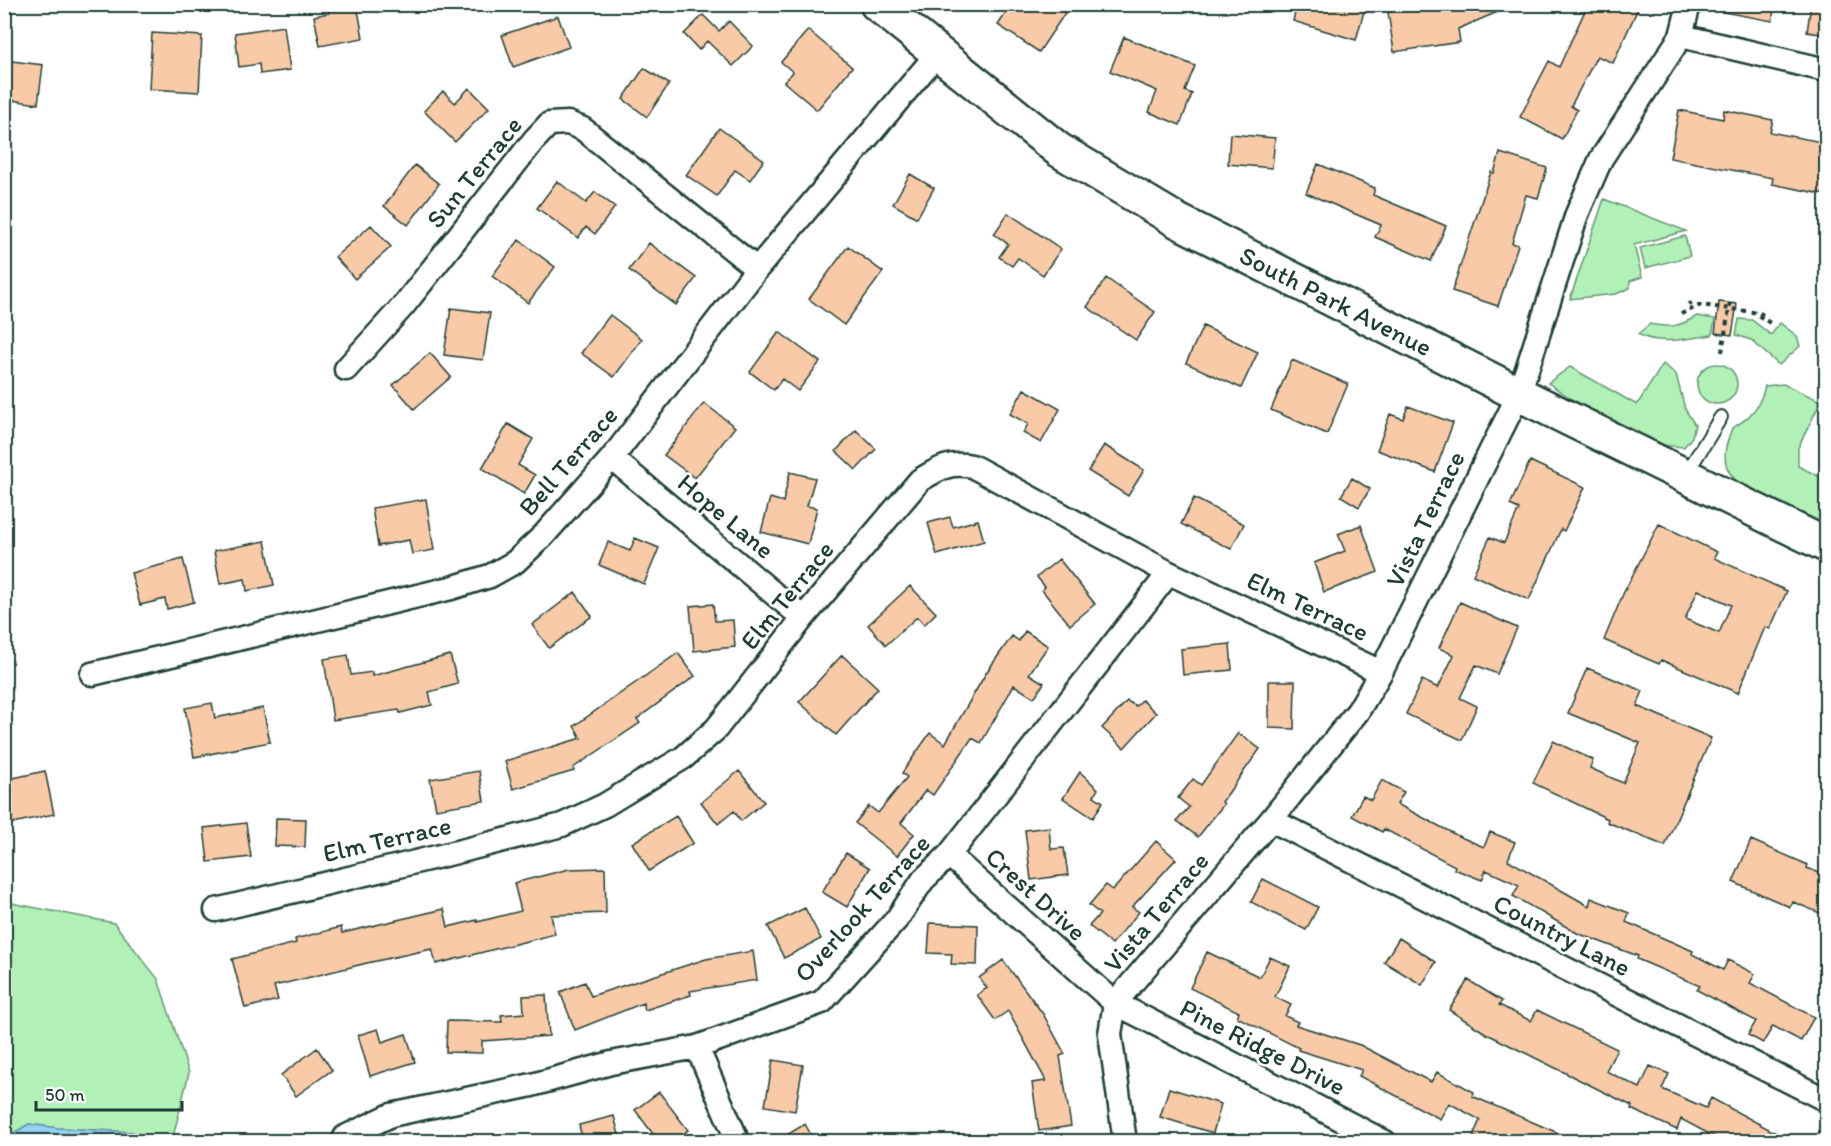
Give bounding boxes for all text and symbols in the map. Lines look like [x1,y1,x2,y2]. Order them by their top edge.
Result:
street label: Sun Terrace [419,110,529,234]
street label: South Park Avenue [1234,239,1438,363]
street label: Bell Terrace [512,400,624,522]
street label: Vista Terrace [1378,446,1472,592]
street label: Hope Lane [671,466,781,566]
street label: Elm Terrace [733,534,841,656]
street label: Elm Terrace [1242,564,1374,648]
street label: Elm Terrace [320,809,454,869]
street label: Overlook Terrace [787,827,937,989]
street label: Crest Drive [979,840,1093,948]
street label: Vista Terrace [1096,845,1216,979]
street label: Country Lane [1488,887,1636,983]
street label: Pine Ridge Drive [1175,992,1351,1102]
scale bar [36,1074,182,1112]
text: 50 m [45,1084,85,1106]

